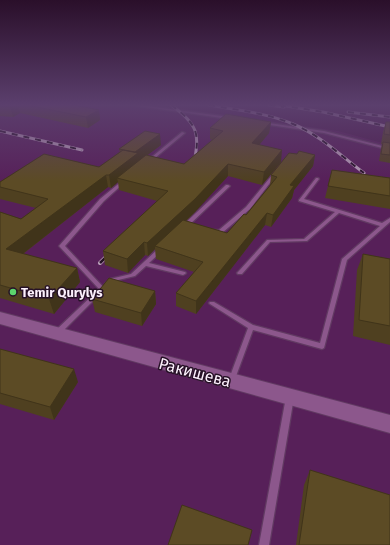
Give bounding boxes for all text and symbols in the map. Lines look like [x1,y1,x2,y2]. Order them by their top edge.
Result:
place label: Temir Qurylys [21,285,103,300]
marker: Temir Qurylys [8,287,18,297]
street label: Ракишева [157,354,233,391]

